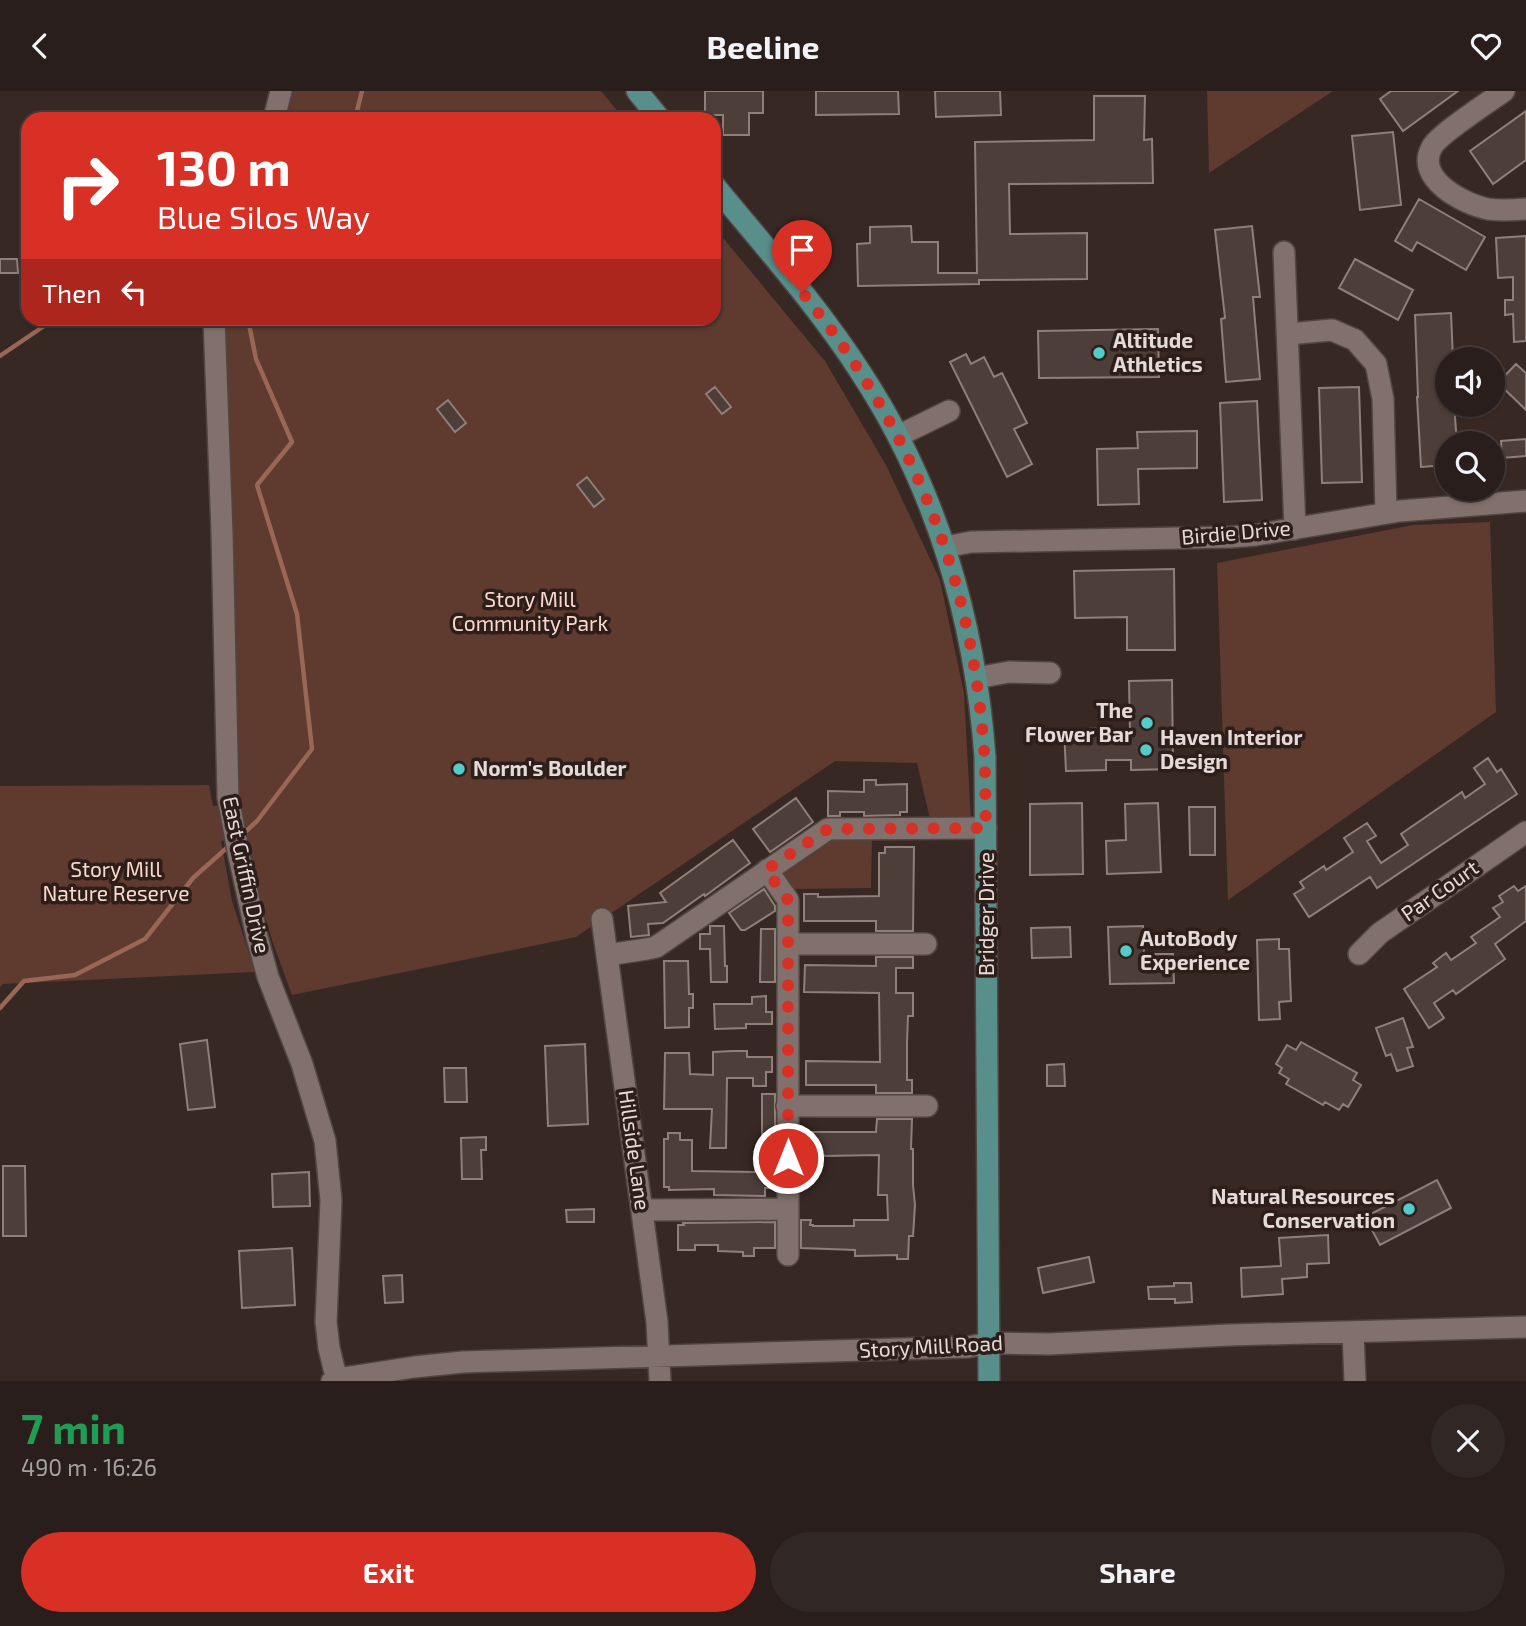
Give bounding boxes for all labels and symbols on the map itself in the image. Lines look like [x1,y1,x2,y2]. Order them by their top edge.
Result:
pin [772,220,832,292]
place label: Altitude Athletics [1113,327,1203,376]
marker: Altitude Athletics [1091,345,1107,361]
street label: Birdie Drive [1180,514,1292,549]
park label: Story Mill Community Park [452,586,608,635]
place label: The Flower Bar [1025,697,1133,746]
marker: The Flower Bar [1139,715,1155,731]
place label: Haven Interior Design [1160,724,1302,773]
marker: Haven Interior Design [1138,742,1154,758]
place label: Norm's Boulder [473,755,627,780]
marker: Norm's Boulder [451,761,467,777]
street label: East Griffin Drive [219,794,276,955]
street label: Bridger Drive [973,852,998,976]
street label: Par Court [1396,854,1483,925]
park label: Story Mill Nature Reserve [42,856,190,905]
place label: AutoBody Experience [1140,925,1250,974]
marker: AutoBody Experience [1118,943,1134,959]
street label: Hillside Lane [615,1088,656,1212]
position arrow [751,1121,825,1195]
place label: Natural Resources Conservation [1211,1183,1395,1232]
marker: Natural Resources Conservation [1401,1201,1417,1217]
street label: Story Mill Road [858,1329,1003,1362]

